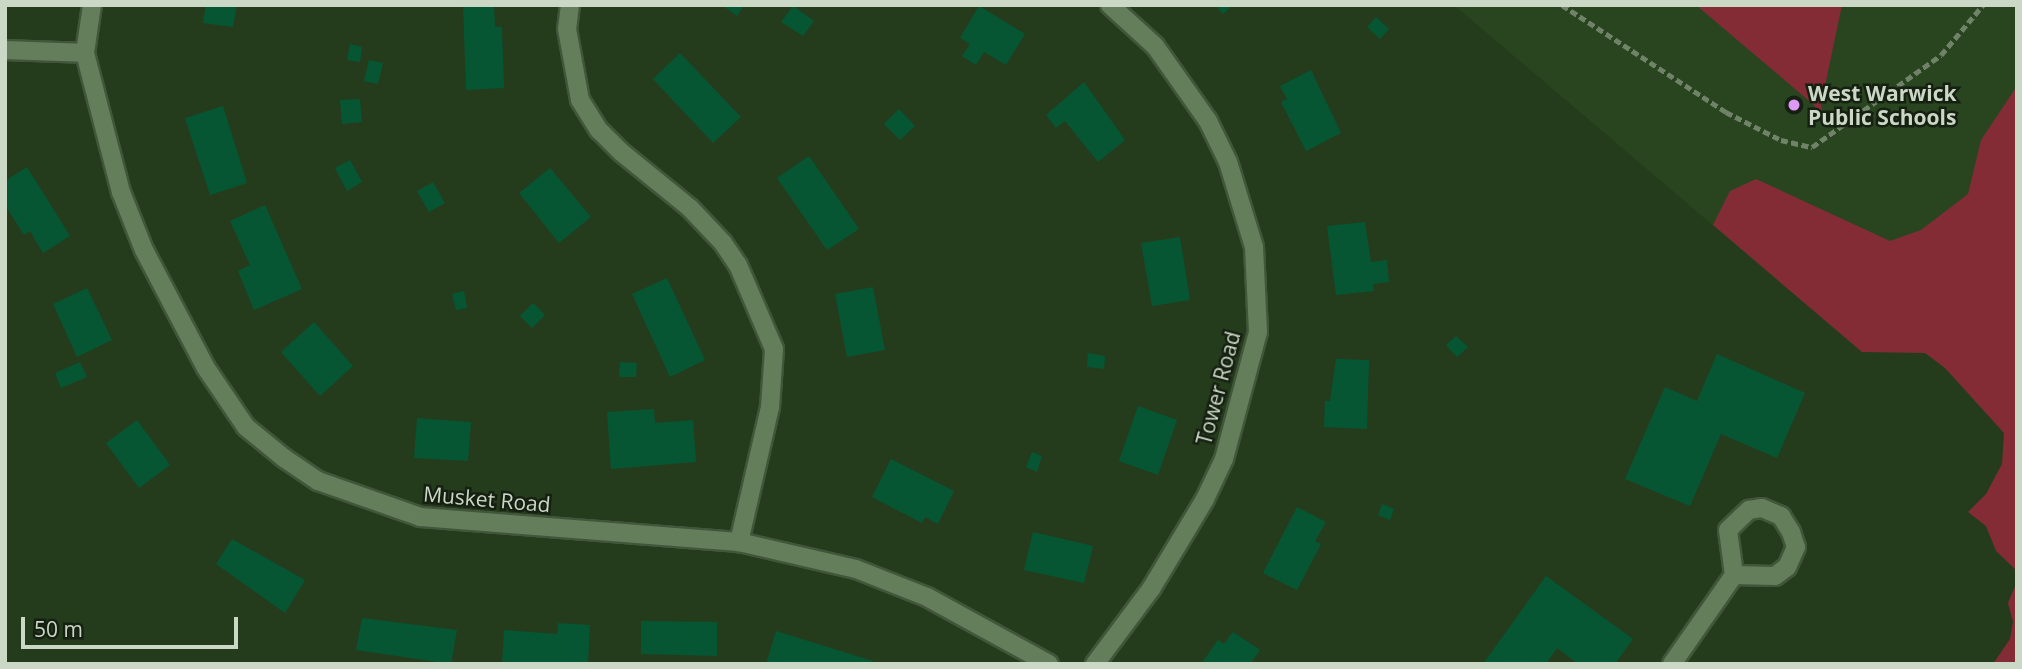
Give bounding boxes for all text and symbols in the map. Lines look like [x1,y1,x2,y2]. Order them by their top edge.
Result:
place label: West Warwick Public Schools [1808,80,1956,130]
marker: West Warwick Public Schools [1786,97,1802,113]
street label: Tower Road [1191,329,1245,447]
street label: Musket Road [422,481,552,517]
scale bar [24,602,242,646]
text: 50 m [34,615,83,643]

